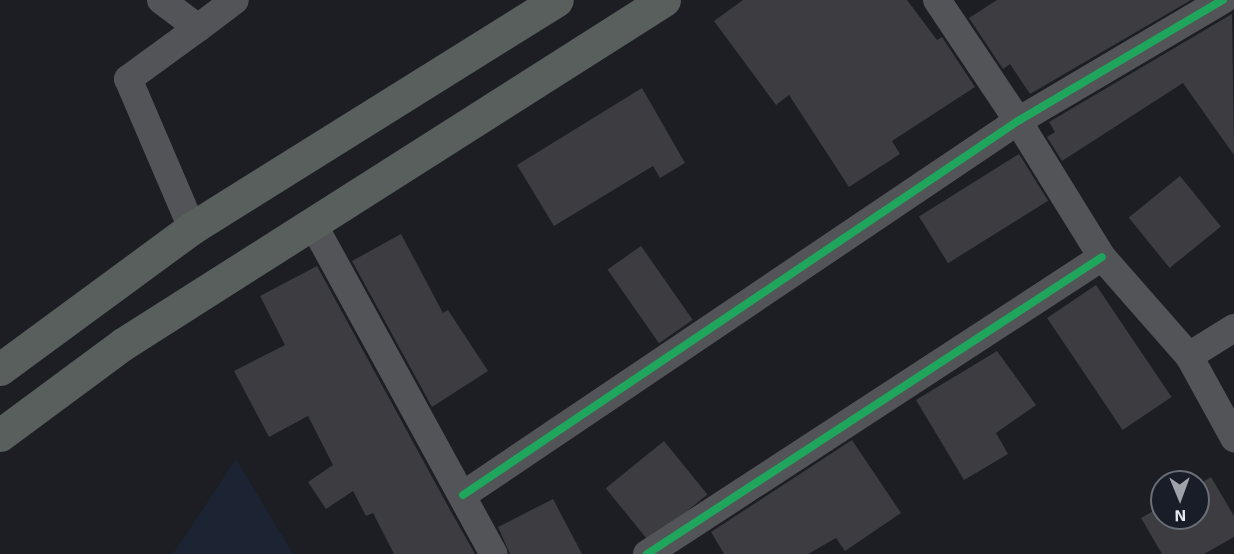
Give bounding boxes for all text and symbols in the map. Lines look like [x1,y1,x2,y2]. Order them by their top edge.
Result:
north arrow [1150,470,1210,530]
text: N [1174,507,1186,526]

